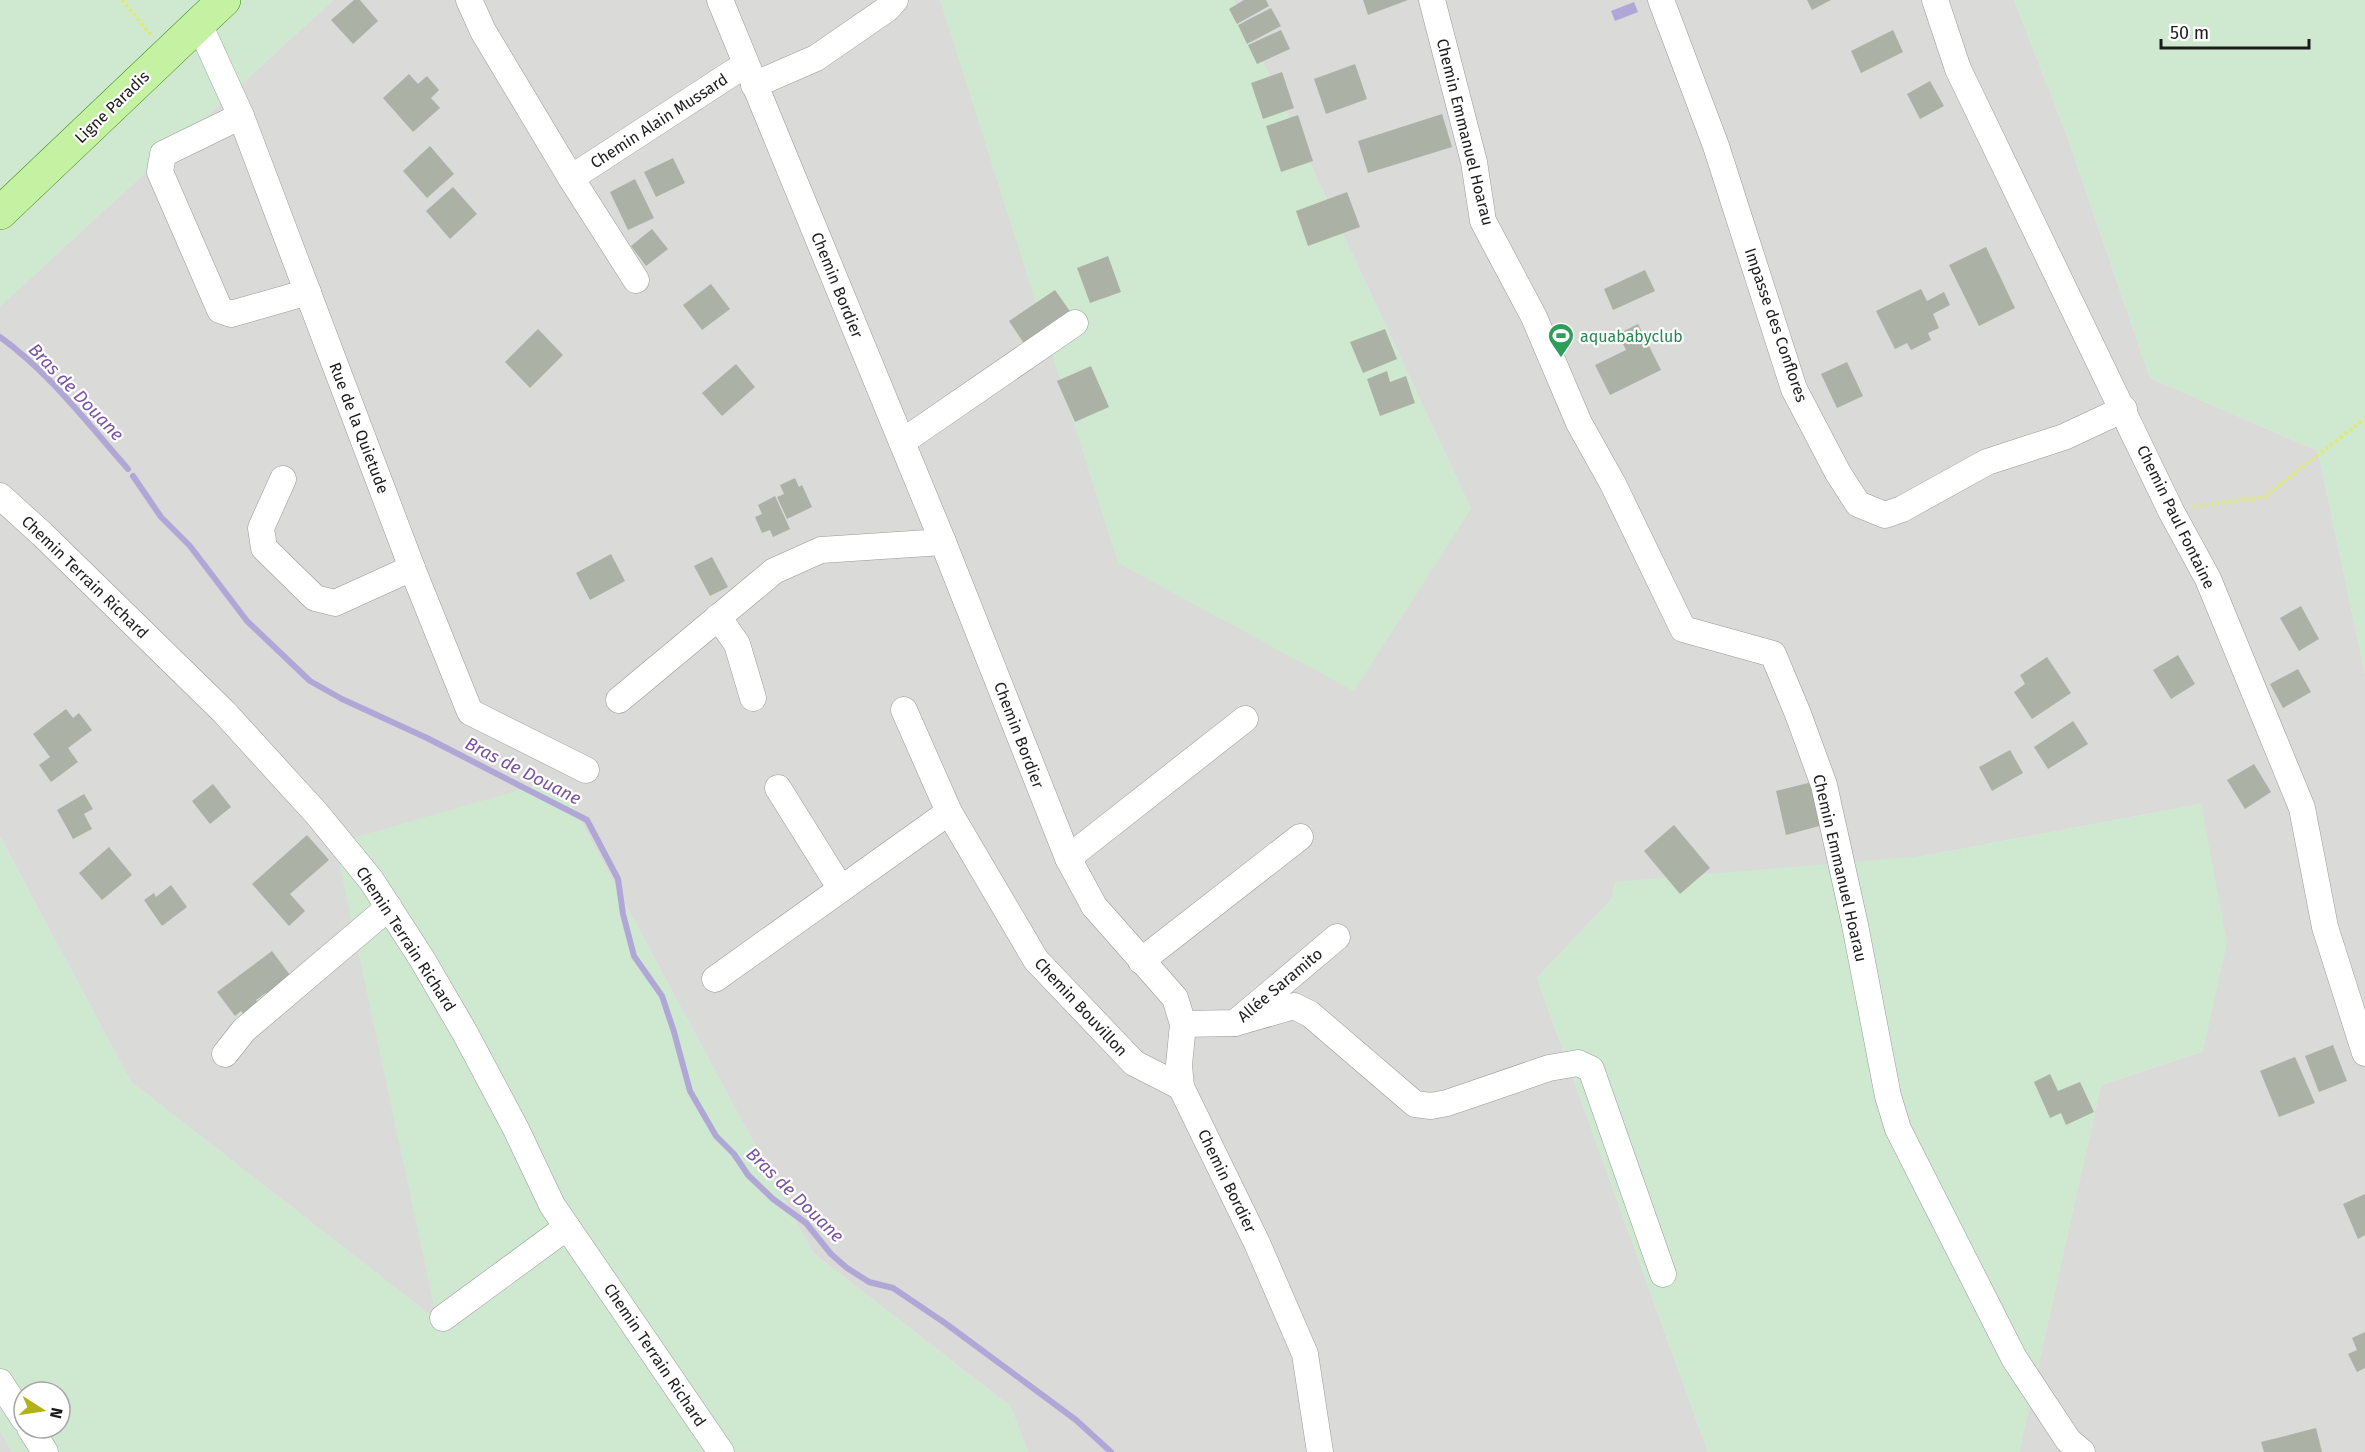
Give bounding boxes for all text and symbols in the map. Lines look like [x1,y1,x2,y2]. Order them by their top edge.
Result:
scale bar [2161,12,2310,50]
text: 50 m [2170,22,2209,44]
street label: Chemin Emmanuel Hoarau [1433,37,1497,227]
street label: Ligne Paradis [71,67,153,147]
street label: Chemin Alain Mussard [587,70,731,172]
street label: Chemin Bordier [807,229,867,341]
street label: Impasse des Conflores [1741,245,1811,405]
sports icon: aquababyclub [1546,321,1576,359]
place label: aquababyclub [1580,327,1683,346]
water label: Bras de Douane [24,339,128,445]
street label: Rue de la Quietude [325,360,393,496]
street label: Chemin Paul Fontaine [2133,442,2219,592]
street label: Chemin Terrain Richard [18,512,152,642]
street label: Chemin Bordier [990,679,1048,792]
water label: Bras de Douane [461,732,585,810]
street label: Chemin Emmanuel Hoarau [1809,772,1871,964]
street label: Chemin Terrain Richard [352,863,460,1015]
street label: Allée Saramito [1234,944,1326,1026]
street label: Chemin Bouvillon [1031,954,1131,1060]
street label: Chemin Bordier [1194,1126,1261,1236]
water label: Bras de Douane [742,1143,848,1247]
street label: Chemin Terrain Richard [600,1280,710,1430]
north arrow [12,1380,72,1440]
text: N [46,1406,67,1420]

